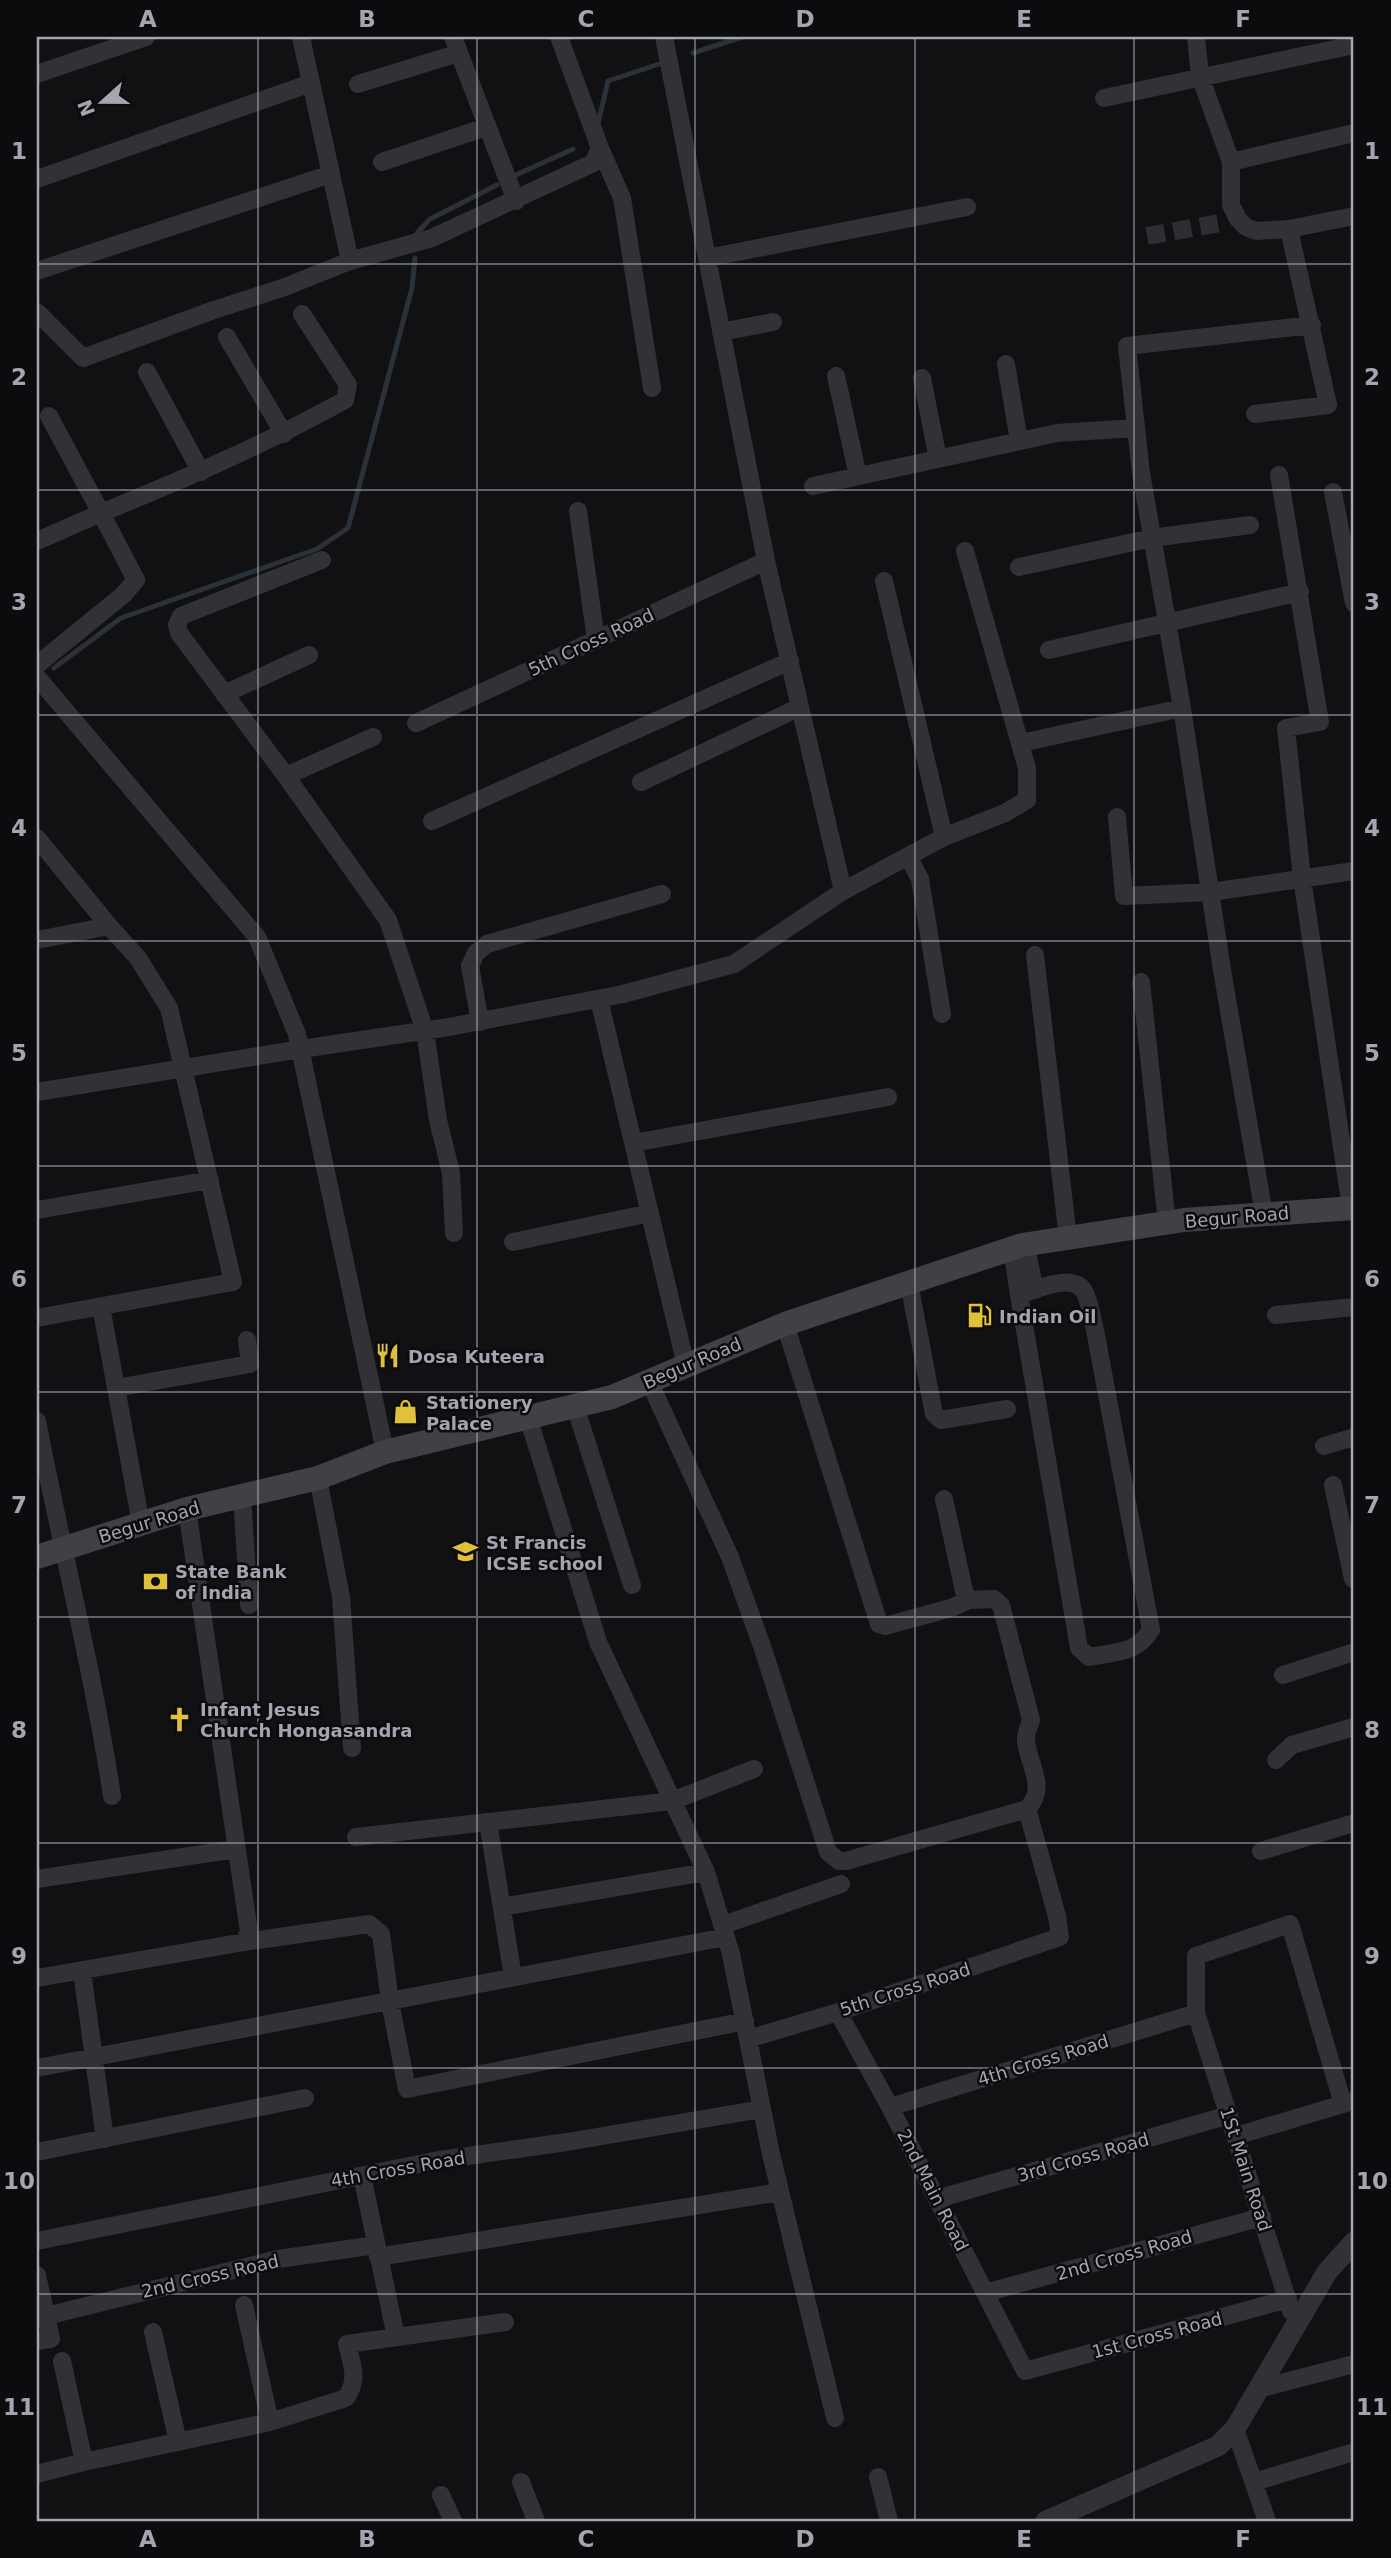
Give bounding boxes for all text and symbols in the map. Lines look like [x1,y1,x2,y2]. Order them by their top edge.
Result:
text: A [139,6,157,32]
text: B [358,6,376,32]
text: C [578,6,594,32]
text: D [795,6,815,32]
text: E [1016,6,1032,32]
text: F [1235,6,1251,32]
north arrow [66,66,136,136]
text: N [73,97,99,119]
text: 1 [11,138,27,164]
text: 1 [1364,138,1380,164]
text: 2 [11,364,27,390]
text: 2 [1364,364,1380,390]
text: 3 [11,589,27,615]
text: 3 [1364,589,1380,615]
street label: 5th Cross Road [525,604,657,680]
text: 4 [11,815,27,841]
text: 4 [1364,815,1380,841]
text: 5 [11,1040,27,1066]
text: 5 [1364,1040,1380,1066]
street label: Begur Road [1184,1202,1290,1232]
text: 6 [11,1266,27,1292]
text: 6 [1364,1266,1380,1292]
fuel station icon: Indian Oil [965,1302,993,1330]
place label: Indian Oil [999,1306,1096,1327]
street label: Begur Road [640,1333,744,1393]
restaurant icon: Dosa Kuteera [374,1342,402,1370]
place label: Dosa Kuteera [408,1346,545,1367]
place label: Stationery Palace [426,1392,533,1434]
shop icon: Stationery Palace [392,1398,420,1426]
text: 7 [11,1492,27,1518]
text: 7 [1364,1492,1380,1518]
street label: Begur Road [96,1497,202,1547]
place label: St Francis ICSE school [486,1532,603,1574]
school or university icon: St Francis ICSE school [452,1538,480,1566]
place label: State Bank of India [175,1561,287,1603]
bank icon: State Bank of India [141,1567,169,1595]
place label: Infant Jesus Church Hongasandra [200,1699,412,1741]
church icon: Infant Jesus Church Hongasandra [166,1705,194,1733]
text: 8 [11,1717,27,1743]
text: 8 [1364,1717,1380,1743]
text: 9 [11,1943,27,1969]
text: 9 [1364,1943,1380,1969]
street label: 5th Cross Road [837,1958,973,2020]
street label: 4th Cross Road [975,2030,1111,2090]
street label: 1St Main Road [1216,2104,1276,2234]
street label: 2nd Main Road [893,2126,973,2254]
street label: 3rd Cross Road [1015,2128,1151,2186]
street label: 4th Cross Road [329,2147,467,2191]
text: 10 [3,2168,35,2194]
text: 10 [1356,2168,1388,2194]
street label: 2nd Cross Road [1054,2226,1194,2284]
street label: 2nd Cross Road [139,2250,281,2302]
street label: 1st Cross Road [1090,2308,1224,2362]
text: 11 [3,2394,35,2420]
text: 11 [1356,2394,1388,2420]
text: A [139,2526,157,2552]
text: B [358,2526,376,2552]
text: C [578,2526,594,2552]
text: D [795,2526,815,2552]
text: E [1016,2526,1032,2552]
text: F [1235,2526,1251,2552]

